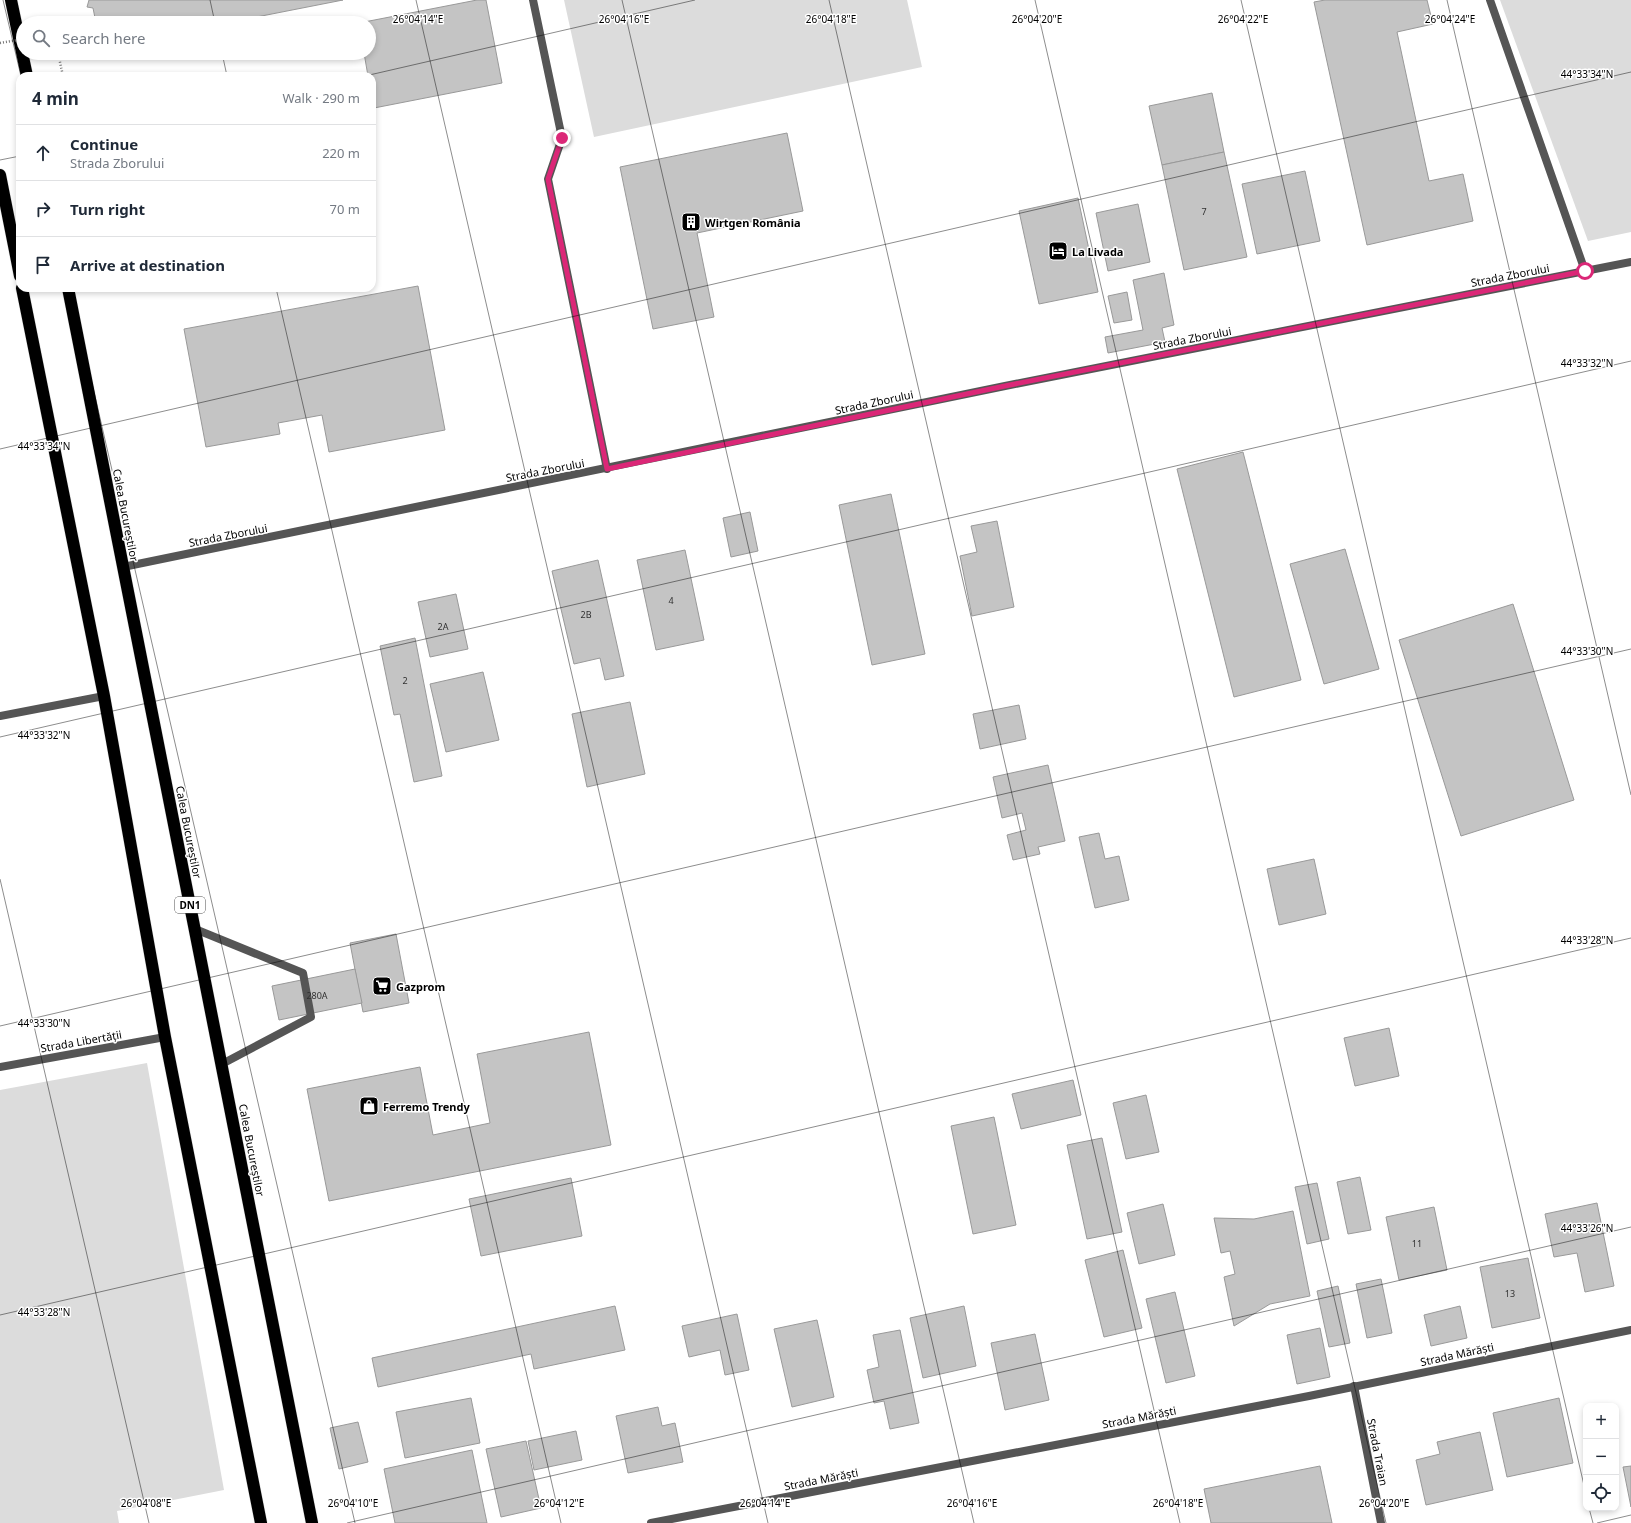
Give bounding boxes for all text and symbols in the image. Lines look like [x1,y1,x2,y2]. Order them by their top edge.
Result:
text: 26°04'14"E [393,12,443,26]
text: 26°04'16"E [599,12,649,26]
text: 26°04'18"E [806,12,856,26]
text: 26°04'20"E [1012,12,1062,26]
text: 26°04'22"E [1218,12,1268,26]
text: 26°04'24"E [1425,12,1475,26]
search box [16,16,376,60]
icon: search [30,27,52,49]
text: Search here [62,28,145,48]
text: 44°33'34"N [1561,67,1613,81]
text: 4 min [32,87,79,110]
text: Walk · 290 m [282,89,360,107]
route end [553,129,571,147]
text: Continue [70,134,138,154]
icon: ahead [32,142,54,164]
text: 220 m [322,144,360,162]
text: Strada Zborului [70,154,164,172]
icon: right [32,198,54,220]
text: Turn right [70,199,145,219]
text: 70 m [330,200,360,218]
house number: 7 [1201,205,1207,218]
building icon: Wirtgen România [680,211,702,233]
place label: Wirtgen România [705,215,801,230]
hotel icon: La Livada [1047,240,1069,262]
place label: La Livada [1072,244,1123,259]
icon: arrive [32,254,54,276]
text: Arrive at destination [70,255,225,275]
street label: Strada Zborului [1469,260,1551,290]
route start [1576,262,1594,280]
street label: Strada Zborului [1151,323,1233,353]
text: 44°33'32"N [1561,356,1613,370]
street label: Strada Zborului [833,386,915,418]
text: 44°33'34"N [18,439,70,453]
street label: Strada Zborului [504,455,586,485]
street label: Calea Bucureștilor [110,467,142,563]
street label: Strada Zborului [187,520,269,550]
house number: 4 [668,594,674,607]
house number: 2B [581,608,592,621]
house number: 2A [438,620,449,633]
text: 44°33'30"N [1561,644,1613,658]
house number: 2 [402,674,408,687]
text: 44°33'32"N [18,728,70,742]
street label: Calea Bucureștilor [173,784,205,880]
road number: DN1 [175,897,205,913]
text: 44°33'28"N [1561,933,1613,947]
supermarket icon: Gazprom [371,975,393,997]
place label: Gazprom [396,979,445,994]
house number: 280A [306,989,328,1002]
text: 44°33'30"N [18,1016,70,1030]
street label: Strada Libertății [39,1026,123,1056]
shop icon: Ferremo Trendy [358,1095,380,1117]
place label: Ferremo Trendy [383,1099,470,1114]
street label: Calea Bucureștilor [236,1102,268,1198]
text: 44°33'26"N [1561,1221,1613,1235]
house number: 11 [1412,1237,1422,1250]
house number: 13 [1505,1287,1515,1300]
text: 44°33'28"N [18,1305,70,1319]
street label: Strada Mărăști [1419,1339,1495,1369]
street label: Strada Mărăști [1101,1402,1177,1432]
map controls [1583,1403,1619,1511]
button: + [1583,1403,1619,1439]
street label: Strada Traian [1364,1417,1392,1487]
button: − [1583,1439,1619,1475]
street label: Strada Mărăști [783,1464,859,1494]
button: locate [1583,1475,1619,1511]
text: 26°04'08"E [121,1496,171,1510]
text: 26°04'10"E [328,1496,378,1510]
text: 26°04'12"E [534,1496,584,1510]
text: 26°04'14"E [740,1496,790,1510]
text: 26°04'16"E [947,1496,997,1510]
text: 26°04'18"E [1153,1496,1203,1510]
text: 26°04'20"E [1359,1496,1409,1510]

